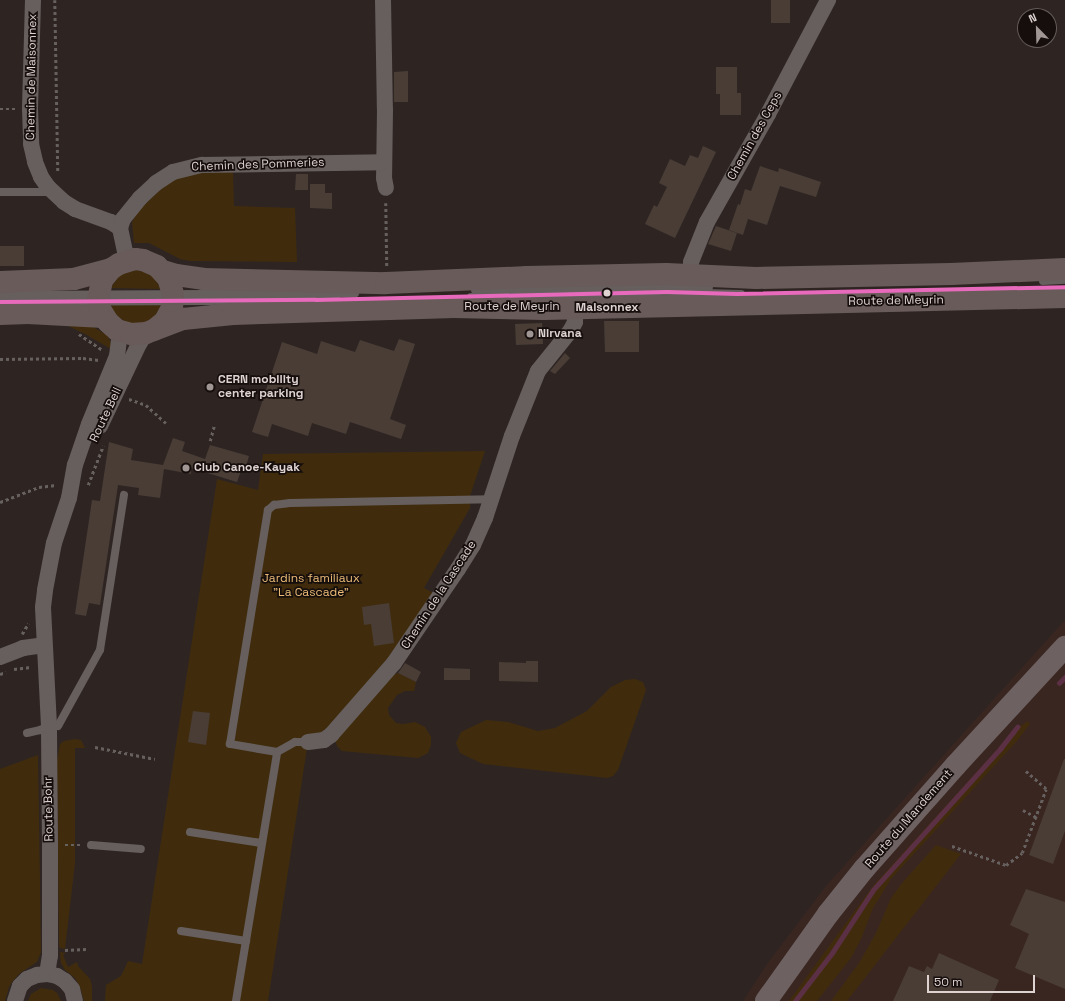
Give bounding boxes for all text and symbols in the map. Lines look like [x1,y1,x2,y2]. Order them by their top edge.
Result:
north arrow [1017,8,1057,48]
text: N [1027,10,1039,26]
street label: Chemin de Maisonnex [24,14,40,140]
street label: Chemin des Ceps [725,89,785,183]
street label: Chemin des Pommeries [191,155,325,175]
marker: Maisonnex [600,286,614,300]
street label: Route de Meyrin [848,293,944,309]
street label: Route de Meyrin [464,300,560,314]
place label: Maisonnex [576,301,638,315]
place label: Nirvana [538,327,582,341]
marker: Nirvana [525,329,535,339]
place label: CERN mobility center parking [218,373,304,401]
marker: CERN mobility center parking [205,382,215,392]
street label: Route Bell [87,385,125,445]
place label: Club Canoe-Kayak [194,461,300,475]
marker: Club Canoe-Kayak [181,463,191,473]
street label: Chemin de la Cascade [399,538,479,652]
park label: Jardins familiaux "La Cascade" [262,572,360,600]
street label: Route du Mandement [862,767,956,871]
street label: Route Bohr [41,776,57,842]
scale bar [929,967,1037,993]
text: 50 m [934,974,962,990]

